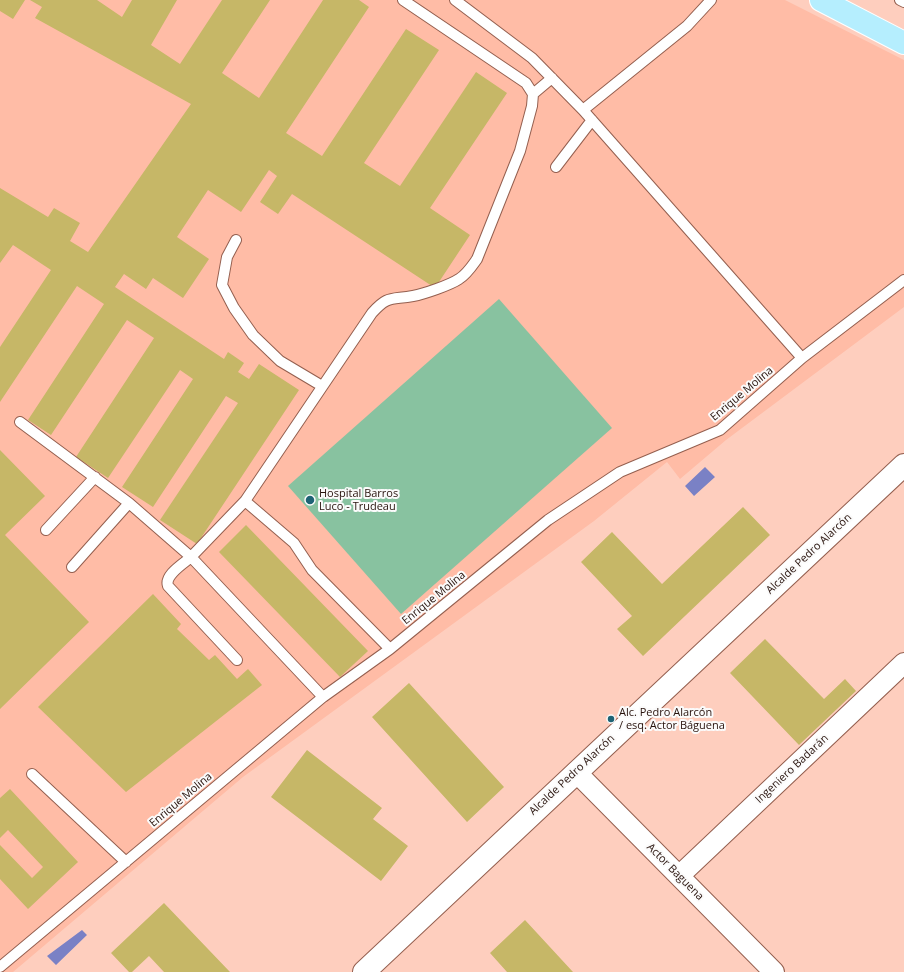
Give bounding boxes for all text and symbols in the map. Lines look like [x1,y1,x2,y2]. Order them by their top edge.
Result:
street label: Enrique Molina [708,364,776,424]
place label: Hospital Barros Luco - Trudeau [319,487,398,513]
marker: Hospital Barros Luco - Trudeau [304,494,316,506]
street label: Alcalde Pedro Alarcón [763,511,855,597]
street label: Enrique Molina [400,568,468,628]
place label: Alc. Pedro Alarcón / esq. Actor Báguena [619,706,725,732]
marker: Alc. Pedro Alarcón / esq. Actor Báguena [606,714,616,724]
street label: Alcalde Pedro Alarcón [526,732,618,818]
street label: Ingeniero Badarán [753,732,831,806]
street label: Enrique Molina [147,770,215,830]
street label: Actor Baguena [644,841,706,903]

